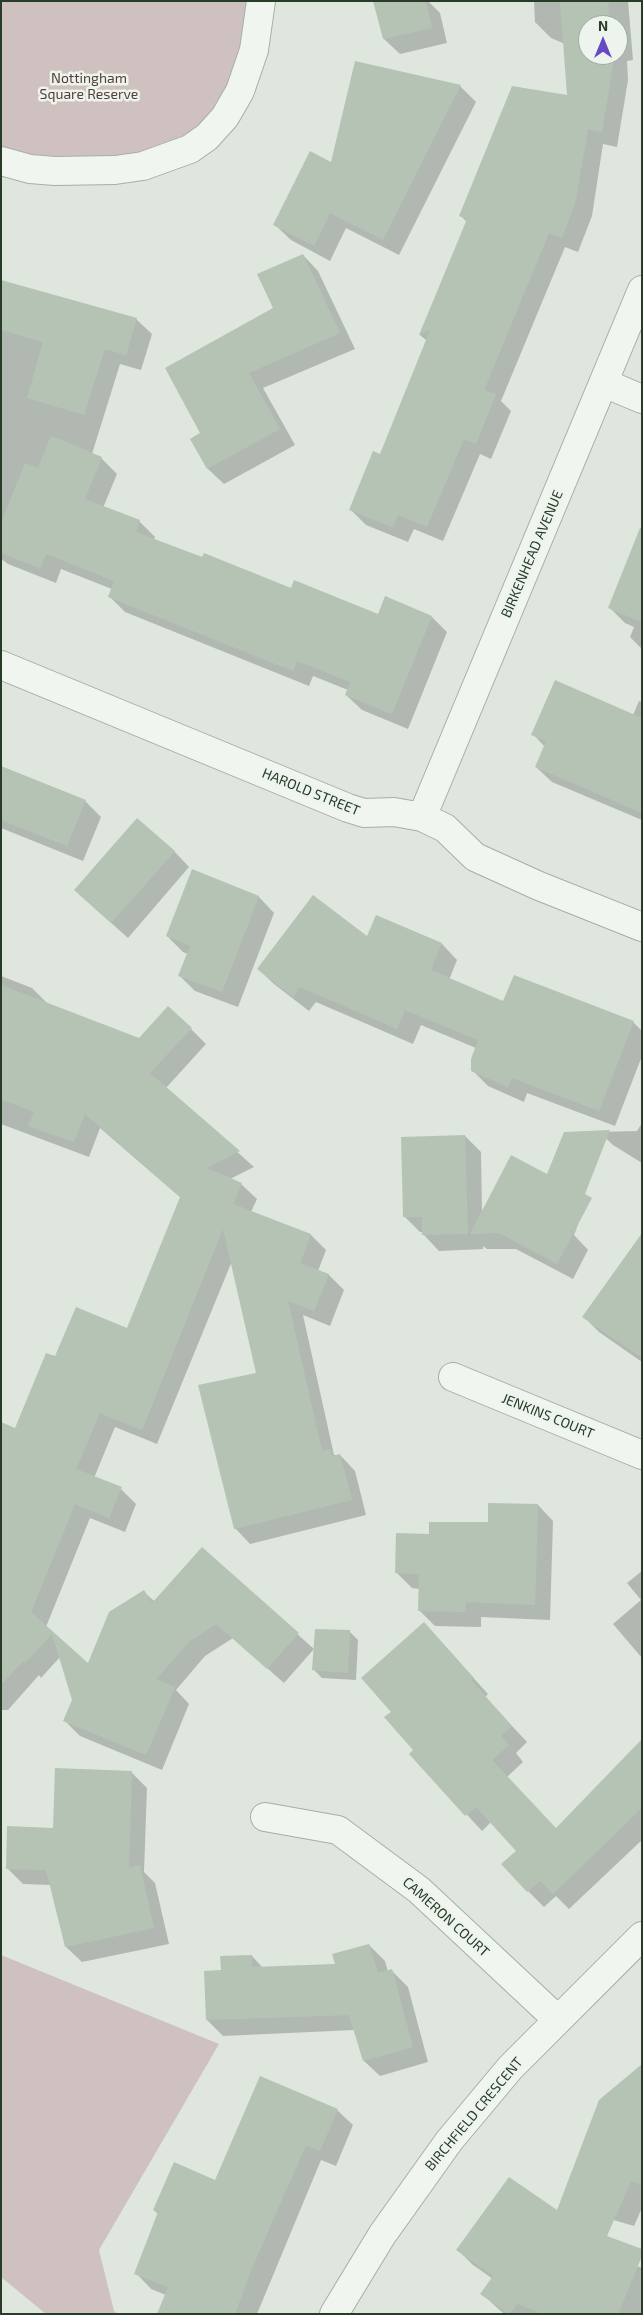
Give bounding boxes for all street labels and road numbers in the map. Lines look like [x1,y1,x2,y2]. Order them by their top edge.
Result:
street label: BIRKENHEAD AVENUE [498,488,566,620]
street label: HAROLD STREET [260,765,362,819]
street label: JENKINS COURT [499,1390,597,1442]
street label: CAMERON COURT [399,1874,493,1960]
street label: BIRCHFIELD CRESCENT [422,2054,526,2174]

